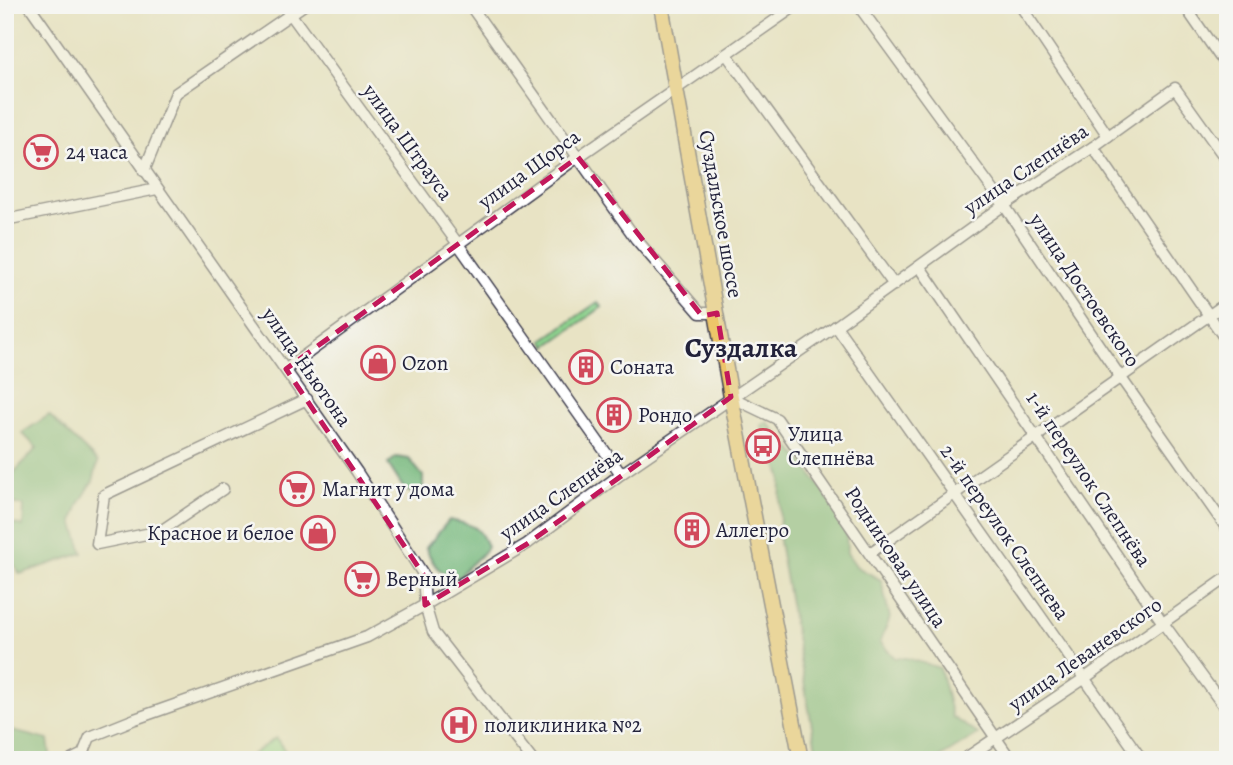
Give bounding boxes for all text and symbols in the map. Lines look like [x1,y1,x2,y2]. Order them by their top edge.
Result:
street label: улица Штрауса [356,77,460,206]
street label: улица Слепнёва [958,117,1094,222]
street label: улица Щорса [472,122,586,216]
street label: Суздальское шоссе [692,128,750,300]
supermarket icon: 24 часа [22,133,60,171]
place label: 24 часа [66,138,128,166]
street label: улица Достоевского [1023,207,1147,372]
street label: улица Ньютона [255,301,359,433]
district label: Суздалка [685,329,798,367]
shop icon: Ozon [359,344,397,382]
building icon: Соната [567,348,605,386]
place label: Ozon [402,349,448,377]
place label: Соната [610,353,675,381]
street label: 1-й переулок Слепнёва [1020,386,1158,572]
building icon: Рондо [595,396,633,434]
place label: Рондо [638,401,692,429]
place label: Улица Слепнёва [788,420,875,472]
bus stop icon: Улица Слепнёва [744,427,782,465]
street label: 2-й переулок Слепнева [934,438,1077,626]
street label: улица Слепнёва [493,441,628,547]
supermarket icon: Магнит у дома [278,470,316,508]
place label: Магнит у дома [322,475,455,503]
street label: Родниковая улица [838,481,954,633]
building icon: Аллегро [673,511,711,549]
shop icon: Красное и белое [299,514,337,552]
place label: Аллегро [715,516,789,544]
place label: Красное и белое [147,519,294,547]
supermarket icon: Верный [343,560,381,598]
place label: Верный [386,565,457,593]
street label: улица Леваневского [1002,590,1167,718]
hospital icon: поликлиника №2 [440,706,478,744]
place label: поликлиника №2 [484,711,642,739]

